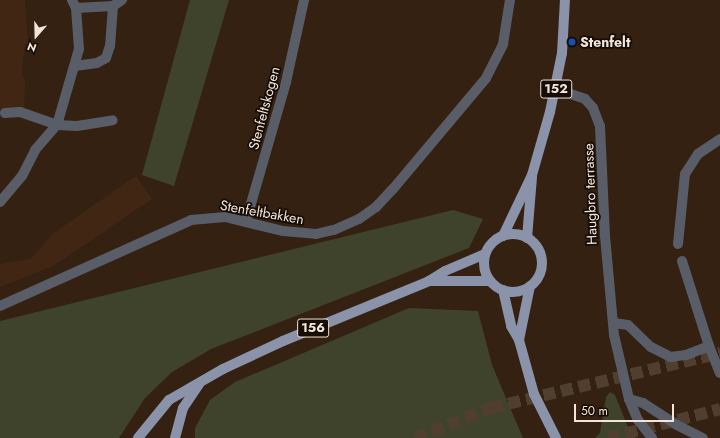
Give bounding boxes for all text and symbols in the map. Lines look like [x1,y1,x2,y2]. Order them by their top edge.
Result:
north arrow [16,16,56,56]
place label: Stenfelt [580,34,630,50]
marker: Stenfelt [567,37,577,47]
text: N [25,38,39,56]
street label: Stenfeltskogen [245,65,283,151]
road number: 152 [540,78,572,100]
street label: Haugbro terrasse [580,143,600,245]
street label: Stenfeltbakken [219,196,305,228]
road number: 156 [297,317,329,339]
scale bar [576,396,676,422]
text: 50 m [581,402,608,420]

